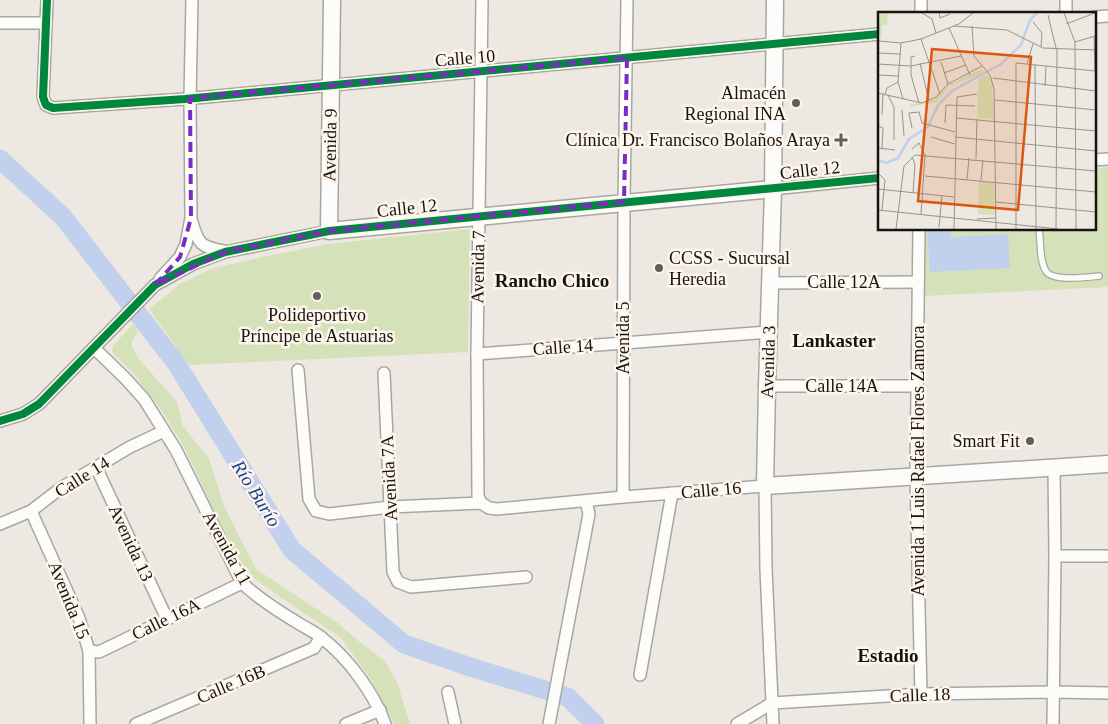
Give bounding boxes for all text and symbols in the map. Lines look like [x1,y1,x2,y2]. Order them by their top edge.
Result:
inset map [878,12,1096,230]
street label: Calle 10 [434,45,496,71]
place label: Almacén Regional INA [685,83,786,124]
marker: Almacén Regional INA [790,97,802,109]
street label: Avenida 9 [319,108,341,182]
place label: Clínica Dr. Francisco Bolaños Araya [566,130,830,150]
marker: Clínica Dr. Francisco Bolaños Araya [834,133,848,147]
street label: Calle 12 [779,157,841,183]
street label: Calle 12 [376,195,438,221]
street label: Avenida 7 [467,230,489,304]
place label: CCSS - Sucursal Heredia [669,248,790,289]
marker: CCSS - Sucursal Heredia [653,262,665,274]
district label: Rancho Chico [495,270,609,291]
street label: Calle 12A [807,272,881,292]
marker: Polideportivo Príncipe de Astuarias [311,290,323,302]
street label: Avenida 5 [613,301,633,375]
place label: Polideportivo Príncipe de Astuarias [241,305,393,346]
street label: Avenida 3 [757,325,779,399]
street label: Avenida 1 Luis Rafael Flores Zamora [908,325,928,597]
district label: Lankaster [792,330,876,351]
street label: Calle 14 [532,335,594,359]
street label: Calle 14A [805,376,879,396]
place label: Smart Fit [952,431,1020,451]
street label: Avenida 7A [377,434,401,522]
marker: Smart Fit [1024,435,1036,447]
street label: Calle 14 [51,452,113,502]
water label: Río Burío [227,455,285,530]
street label: Calle 16 [680,477,742,503]
street label: Avenida 13 [105,502,157,584]
street label: Avenida 11 [199,508,255,588]
street label: Avenida 15 [44,558,94,642]
street label: Calle 16A [129,594,203,644]
district label: Estadio [857,645,919,666]
street label: Calle 16B [194,661,268,707]
street label: Calle 18 [889,684,951,706]

